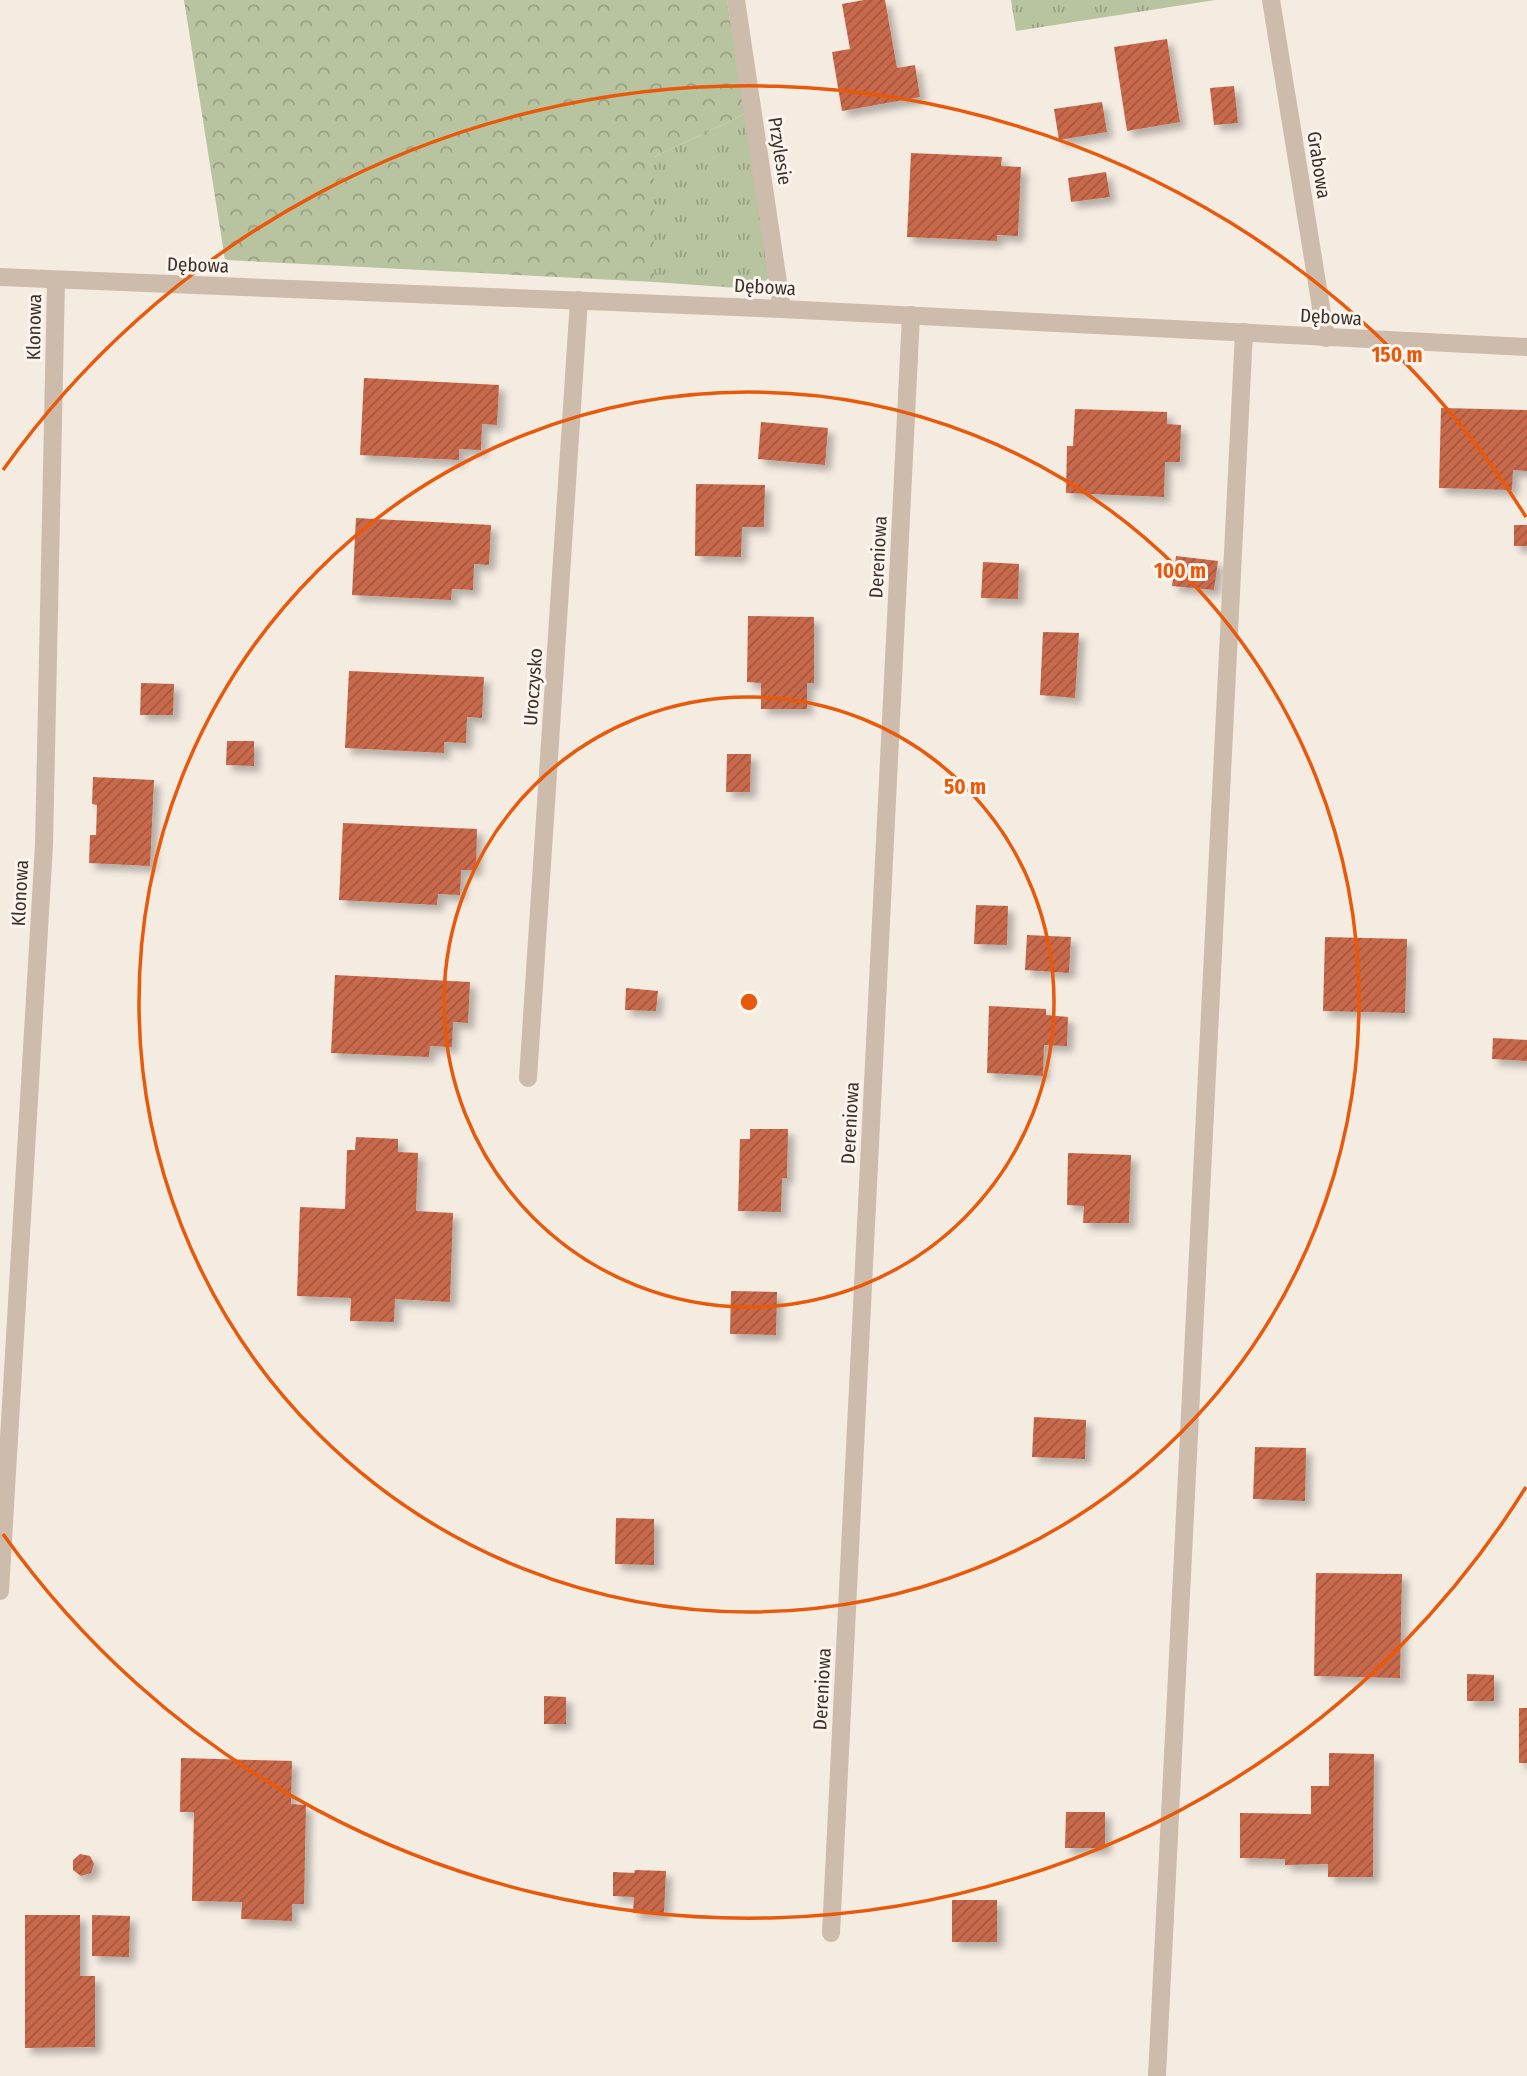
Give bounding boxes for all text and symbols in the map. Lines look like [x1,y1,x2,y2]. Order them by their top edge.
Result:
street label: Przylesie [763,115,797,187]
street label: Grabowa [1302,130,1336,200]
street label: Dębowa [167,252,229,278]
street label: Dębowa [733,274,797,300]
street label: Klonowa [22,294,46,360]
street label: Dębowa [1299,304,1363,330]
text: 150 m [1371,342,1423,368]
street label: Dereniowa [864,515,892,599]
text: 100 m [1154,558,1206,584]
street label: Uroczysko [519,647,547,727]
text: 50 m [944,774,986,800]
street label: Klonowa [7,859,33,927]
centre of rings [737,990,761,1014]
street label: Dereniowa [836,1081,864,1165]
street label: Dereniowa [808,1647,836,1731]

